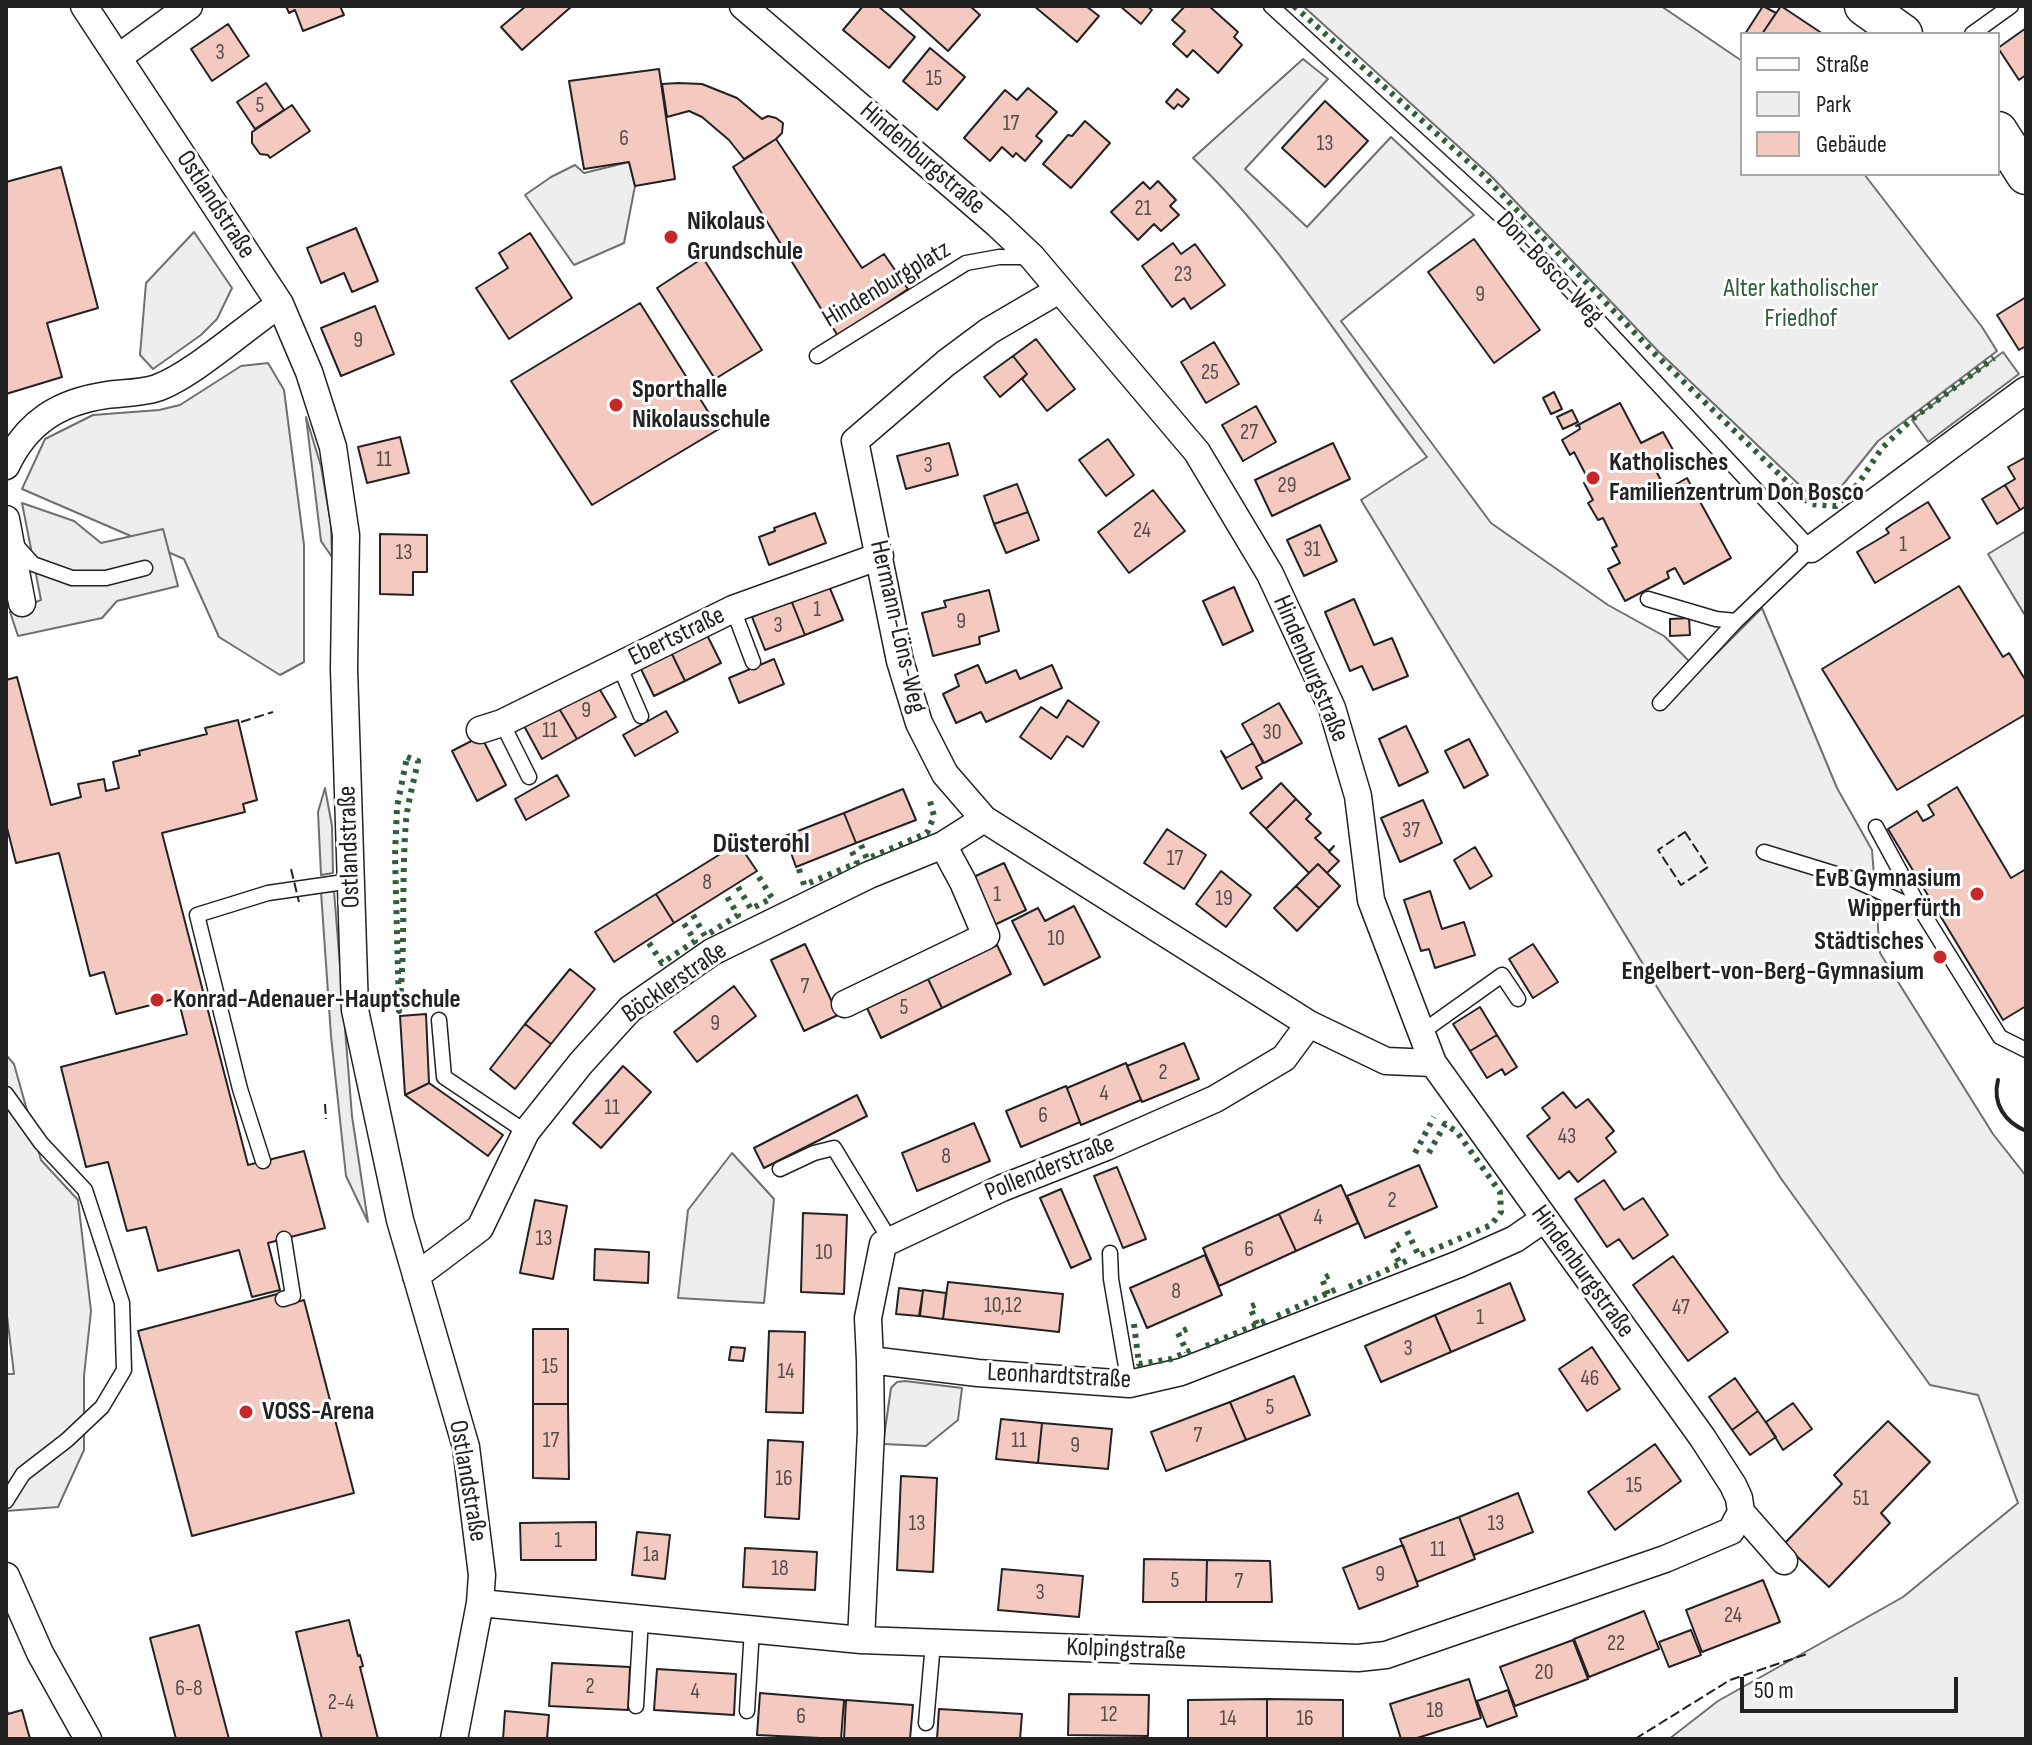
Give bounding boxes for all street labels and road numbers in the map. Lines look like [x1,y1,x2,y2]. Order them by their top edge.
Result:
street label: Hindenburgstraße [853,96,991,222]
street label: Ostlandstraße [169,145,261,265]
street label: Don-Bosco-Weg [1489,206,1609,332]
street label: Hindenburgplatz [817,235,957,335]
street label: Hermann-Löns-Weg [862,538,932,716]
street label: Hindenburgstraße [1265,591,1355,747]
street label: Ebertstraße [624,600,730,674]
street label: Ostlandstraße [332,785,368,909]
street label: Böcklerstraße [617,936,733,1030]
street label: Pollenderstraße [981,1129,1119,1209]
street label: Hindenburgstraße [1524,1200,1640,1344]
street label: Leonhardtstraße [986,1358,1132,1396]
street label: Ostlandstraße [441,1418,493,1544]
street label: Kolpingstraße [1066,1632,1186,1668]

